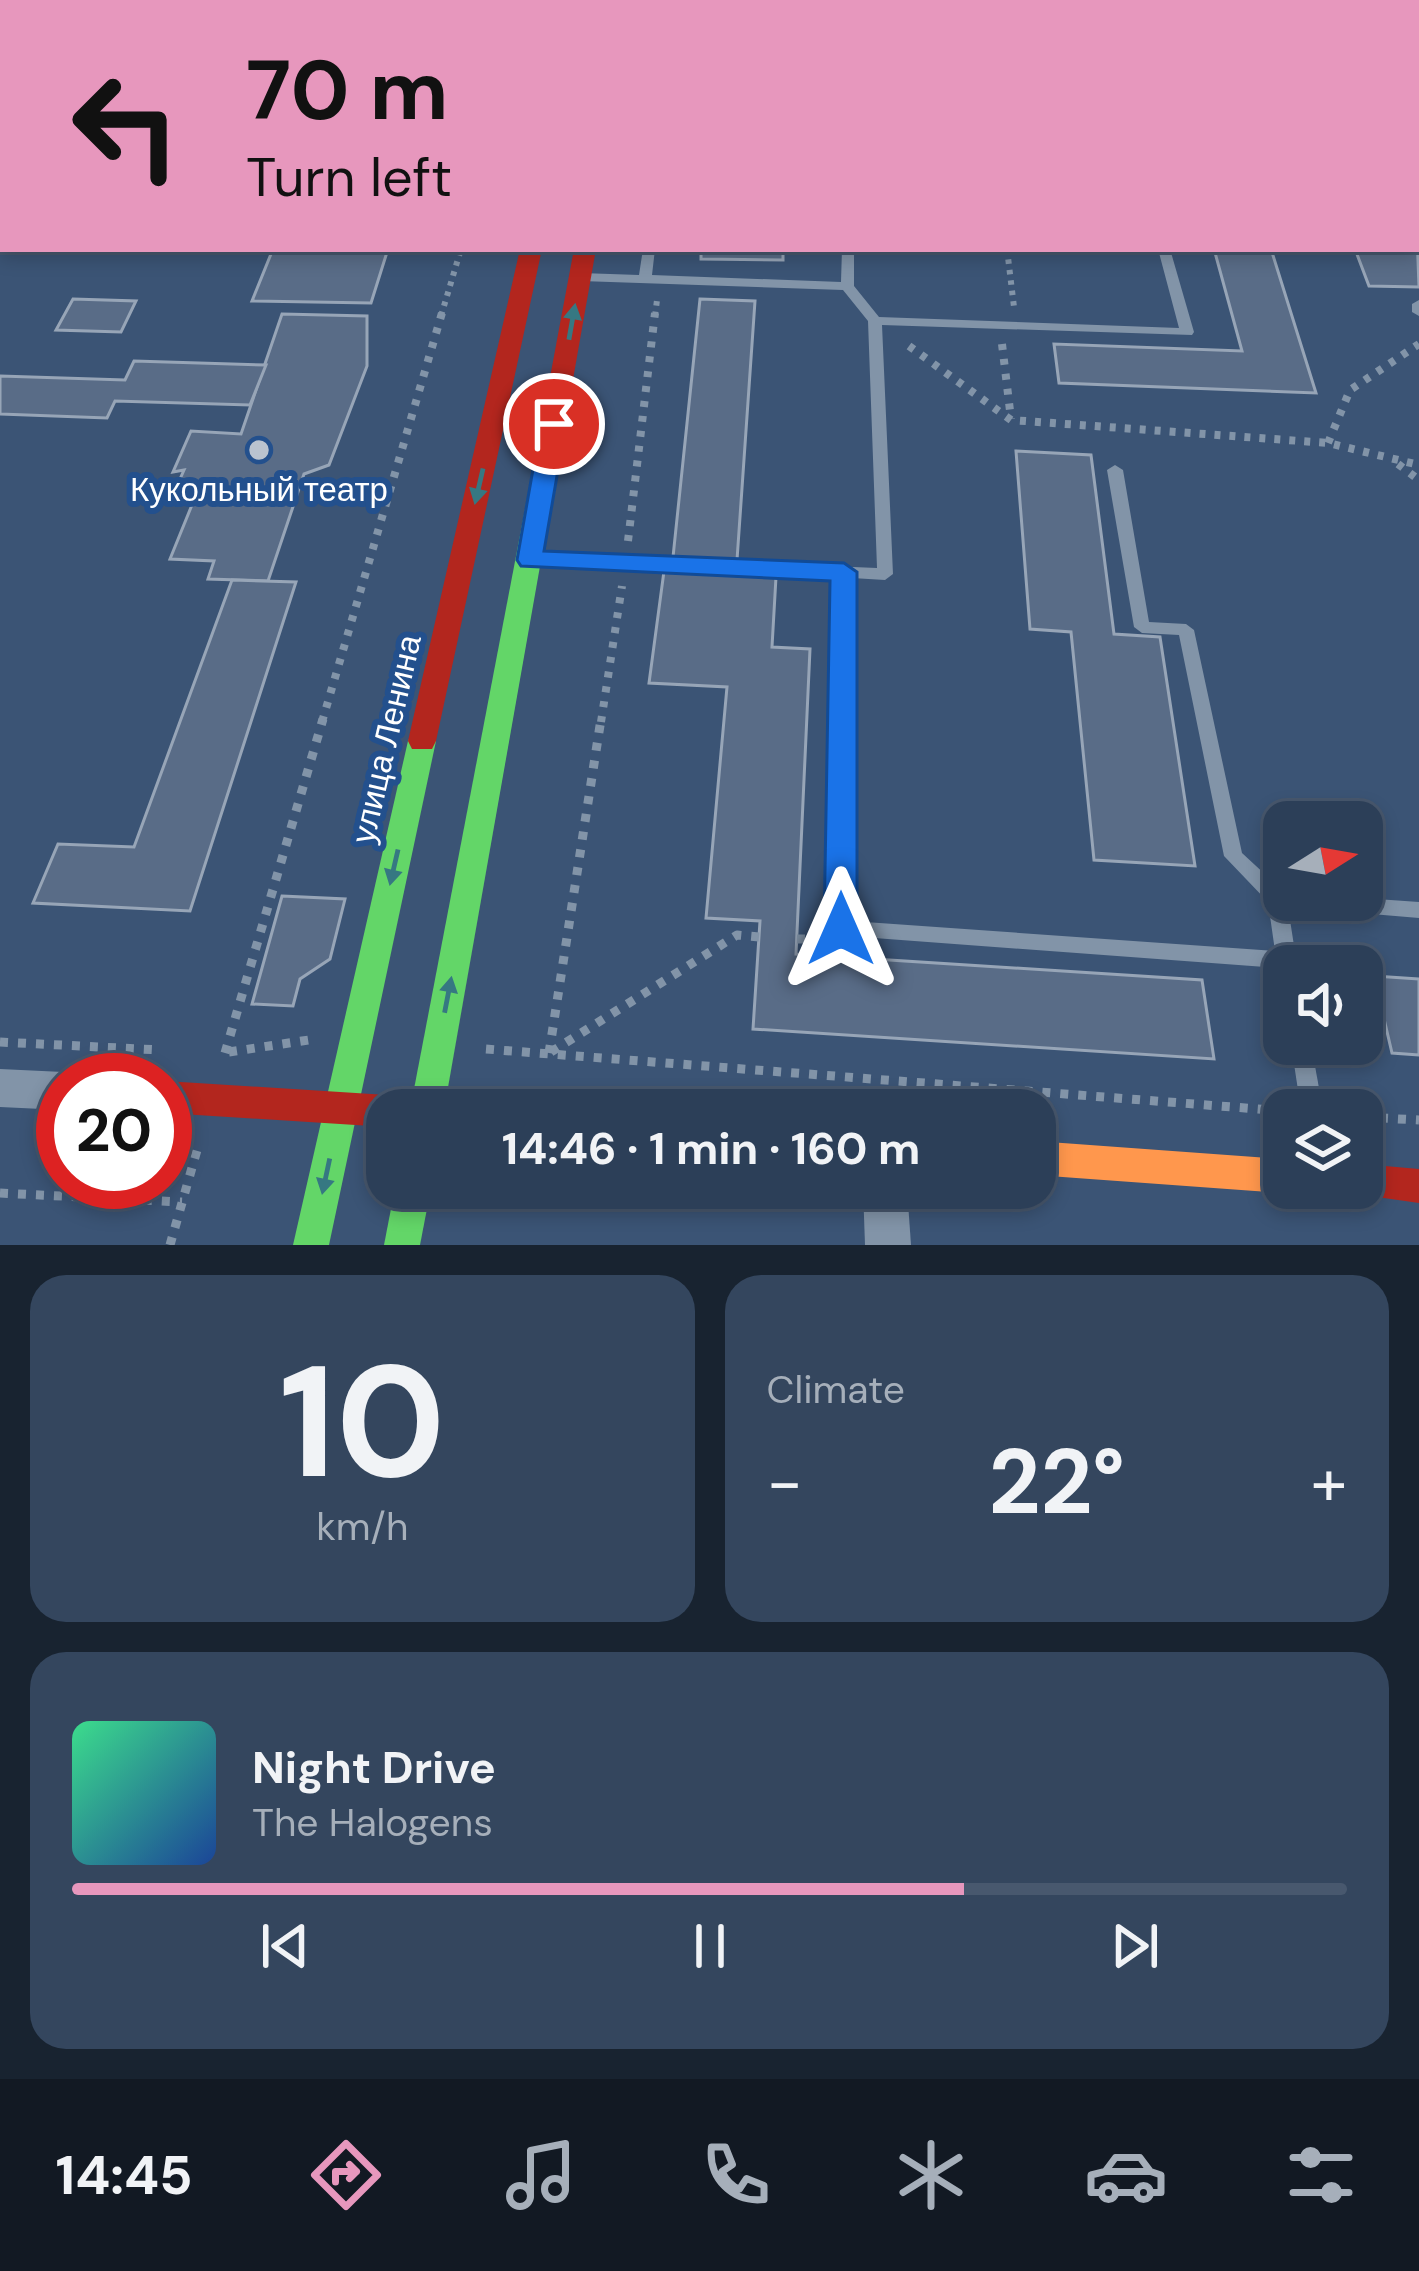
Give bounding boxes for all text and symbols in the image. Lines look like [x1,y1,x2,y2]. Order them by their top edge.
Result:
text: 70 m [246,36,449,145]
icon: left [48,48,204,204]
text: Turn left [246,142,452,213]
one-way arrow [563,303,581,341]
pin [503,373,605,475]
icon: arrive [521,391,587,457]
marker: Кукольный театр [246,437,272,463]
place label: Кукольный театр [130,468,388,511]
one-way arrow [468,468,487,506]
street label: улица Ленина [341,630,431,847]
north arrow [1263,801,1383,921]
map controls [1263,801,1383,1209]
one-way arrow [384,848,403,886]
position arrow [778,866,904,992]
button: sound [1263,945,1383,1065]
one-way arrow [439,976,458,1013]
speed limit sign: 20 [36,1053,192,1209]
button: layers [1263,1089,1383,1209]
text: 14:46 · 1 min · 160 m [502,1119,920,1178]
one-way arrow [316,1158,335,1196]
text: 10 [279,1321,446,1524]
text: Climate [767,1364,905,1415]
text: 22° [988,1424,1125,1541]
text: − [767,1440,803,1525]
text: + [1311,1440,1347,1525]
text: km/h [316,1501,408,1552]
text: Night Drive [252,1738,496,1797]
text: The Halogens [252,1797,493,1848]
icon: previous [252,1913,318,1979]
icon: pause [677,1913,743,1979]
icon: next [1102,1913,1168,1979]
icon: directions [304,2133,388,2217]
icon: music [499,2133,583,2217]
icon: phone [694,2133,778,2217]
icon: climate [889,2133,973,2217]
icon: car [1084,2133,1168,2217]
icon: filters [1279,2133,1363,2217]
text: 14:45 [56,2140,193,2211]

